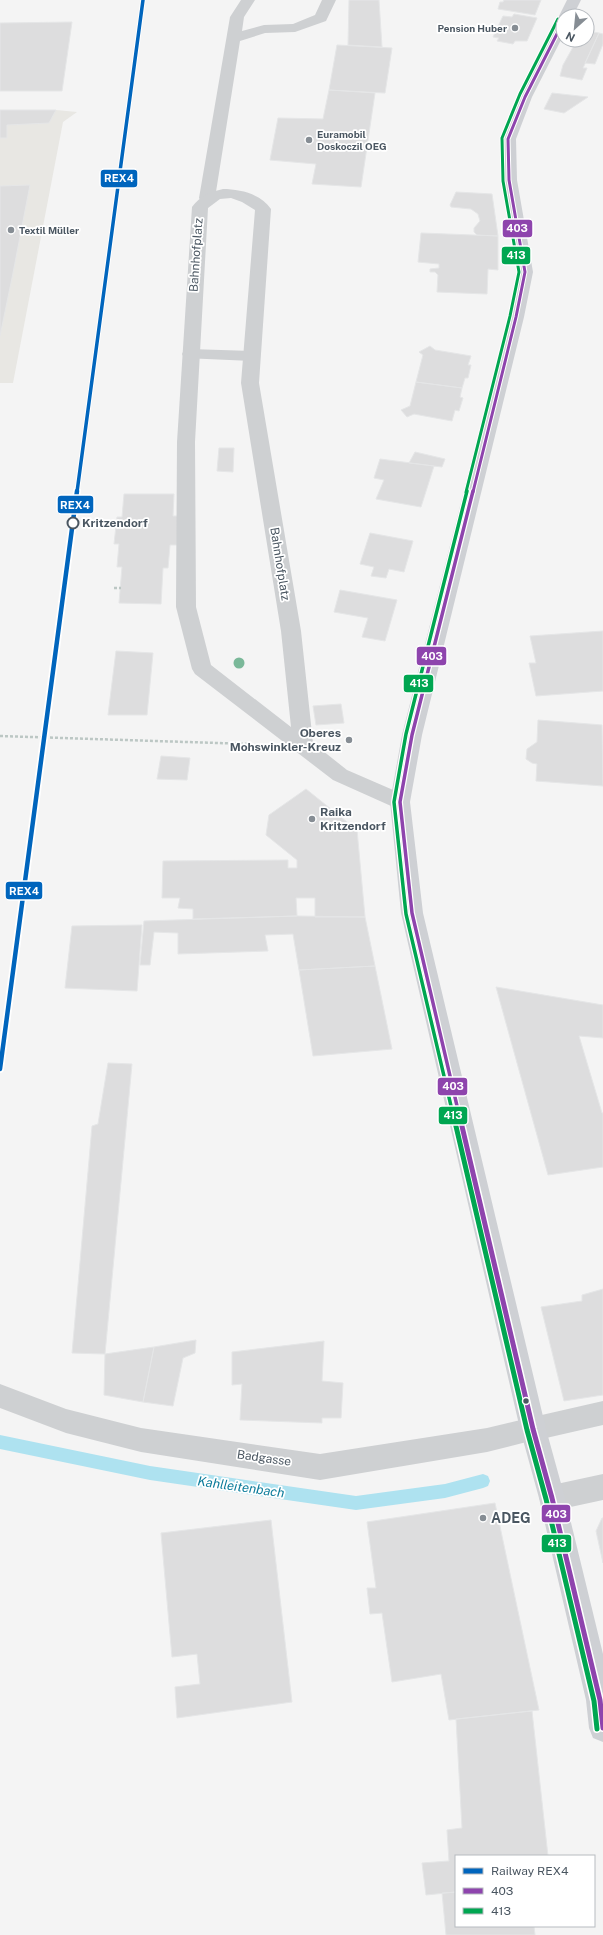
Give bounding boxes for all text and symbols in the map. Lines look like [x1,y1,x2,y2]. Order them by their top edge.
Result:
north arrow [555,8,595,48]
place label: Pension Huber [437,22,507,34]
marker: Pension Huber [510,23,520,33]
text: N [564,30,577,44]
place label: Euramobil Doskoczil OEG [317,128,387,152]
marker: Euramobil Doskoczil OEG [304,135,314,145]
line badge: REX4 [100,169,138,188]
text: REX4 [104,172,134,184]
street label: Bahnhofplatz [186,217,206,293]
line badge: 403 [502,219,533,238]
text: 403 [506,222,528,234]
place label: Textil Müller [19,224,79,236]
marker: Textil Müller [6,225,16,235]
line badge: 413 [501,246,531,265]
text: 413 [506,249,526,261]
line badge: REX4 [57,495,94,514]
text: REX4 [60,499,90,511]
marker: Kritzendorf [66,516,80,530]
place label: Kritzendorf [82,516,148,530]
street label: Bahnhofplatz [267,526,293,602]
line badge: 403 [416,646,447,666]
text: 403 [421,650,443,662]
line badge: 413 [403,674,434,693]
text: 413 [409,677,429,689]
place label: Oberes Mohswinkler-Kreuz [230,726,341,754]
marker: Oberes Mohswinkler-Kreuz [344,735,354,745]
place label: Raika Kritzendorf [320,805,386,833]
marker: Raika Kritzendorf [307,814,317,824]
line badge: REX4 [5,881,43,900]
text: REX4 [9,885,39,897]
line badge: 403 [437,1077,468,1096]
text: 403 [442,1080,464,1092]
line badge: 413 [438,1106,468,1125]
text: 413 [443,1109,463,1121]
unlabelled marker [521,1396,531,1406]
street label: Badgasse [236,1447,292,1469]
water label: Kahlleitenbach [197,1473,285,1501]
line badge: 403 [541,1504,571,1523]
text: 403 [545,1508,567,1520]
place label: ADEG [491,1510,531,1526]
marker: ADEG [478,1513,488,1523]
line badge: 413 [541,1534,572,1553]
text: 413 [547,1537,567,1549]
legend [455,1855,595,1927]
text: Railway REX4 [491,1864,569,1878]
text: 403 [491,1884,513,1898]
text: 413 [491,1904,511,1918]

